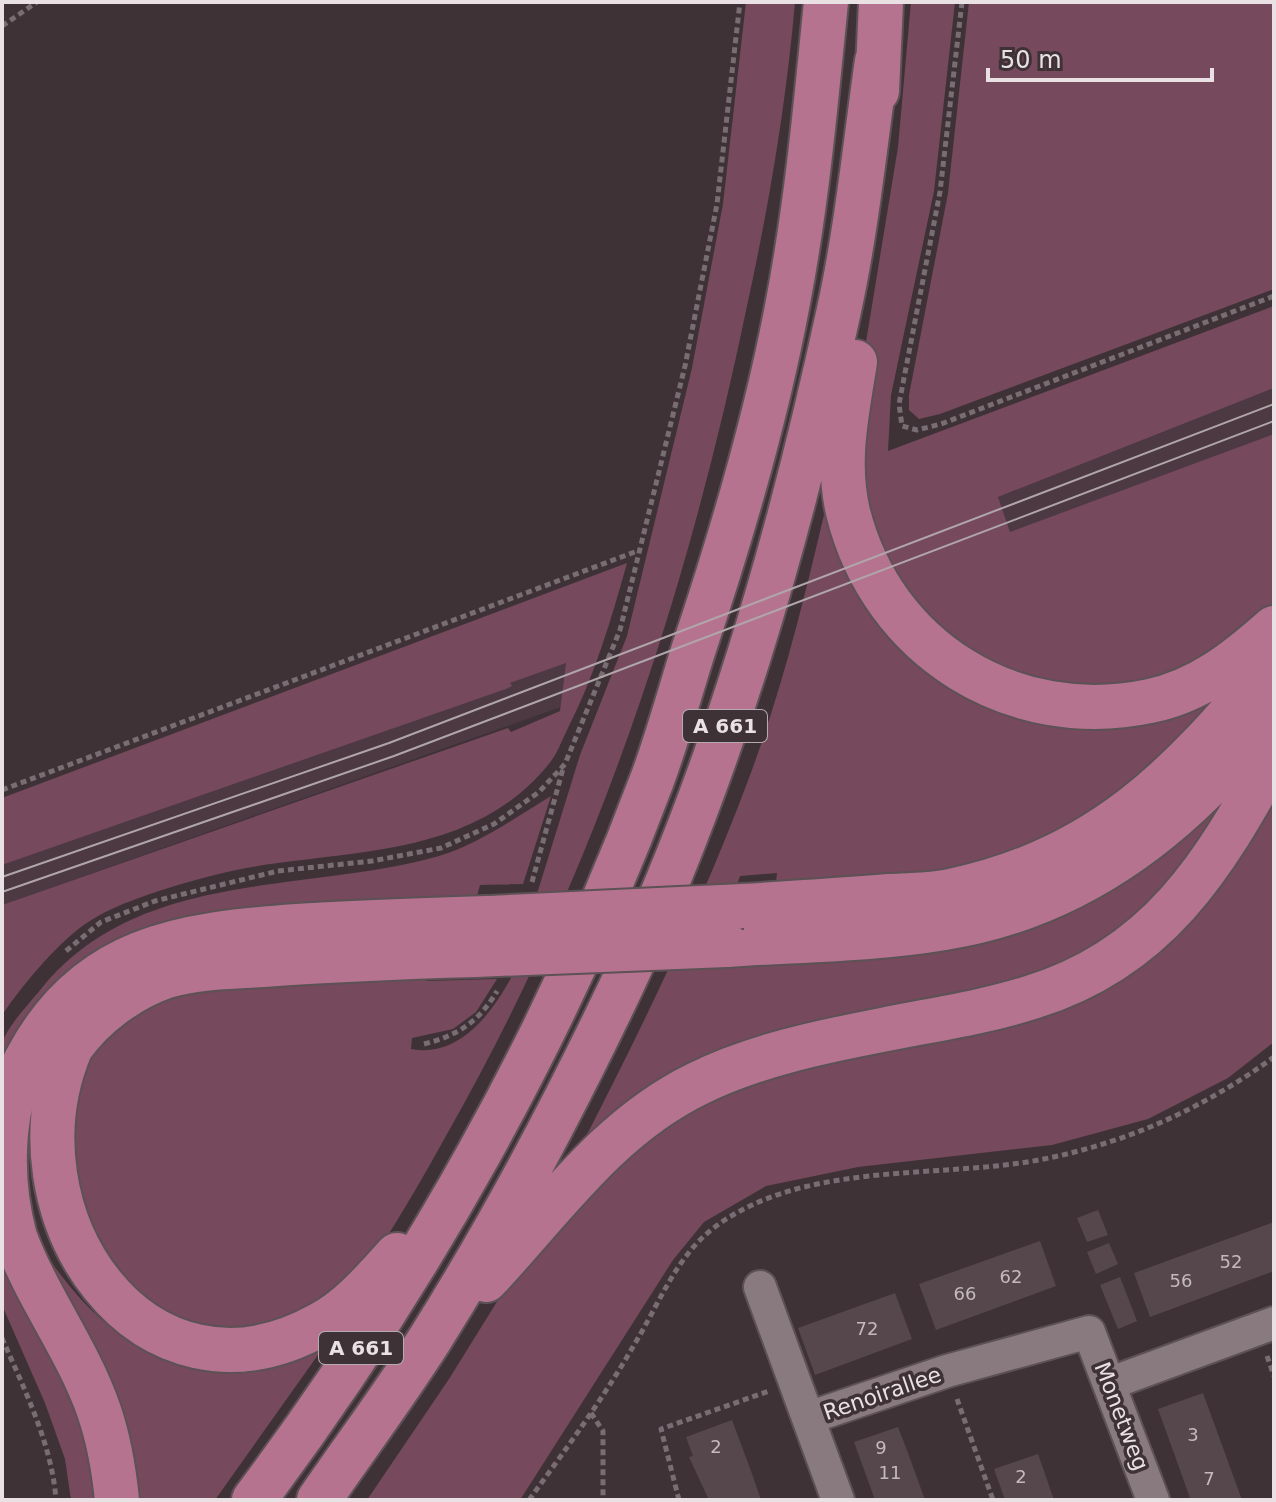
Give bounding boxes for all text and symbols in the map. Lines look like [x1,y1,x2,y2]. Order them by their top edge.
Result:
scale bar [988,32,1212,82]
text: 50 m [1000,46,1062,74]
road number: A 661 [683,710,767,742]
house number: 52 [1220,1251,1242,1272]
house number: 62 [1000,1266,1022,1287]
house number: 56 [1170,1270,1192,1291]
house number: 66 [954,1283,976,1304]
house number: 72 [856,1318,878,1339]
road number: A 661 [319,1332,403,1364]
street label: Monetweg [1089,1358,1154,1474]
street label: Renoirallee [820,1362,944,1425]
house number: 3 [1187,1424,1199,1445]
house number: 2 [710,1436,722,1457]
house number: 9 [875,1437,887,1458]
house number: 11 [879,1462,901,1483]
house number: 2 [1015,1466,1027,1487]
house number: 7 [1203,1468,1215,1489]

